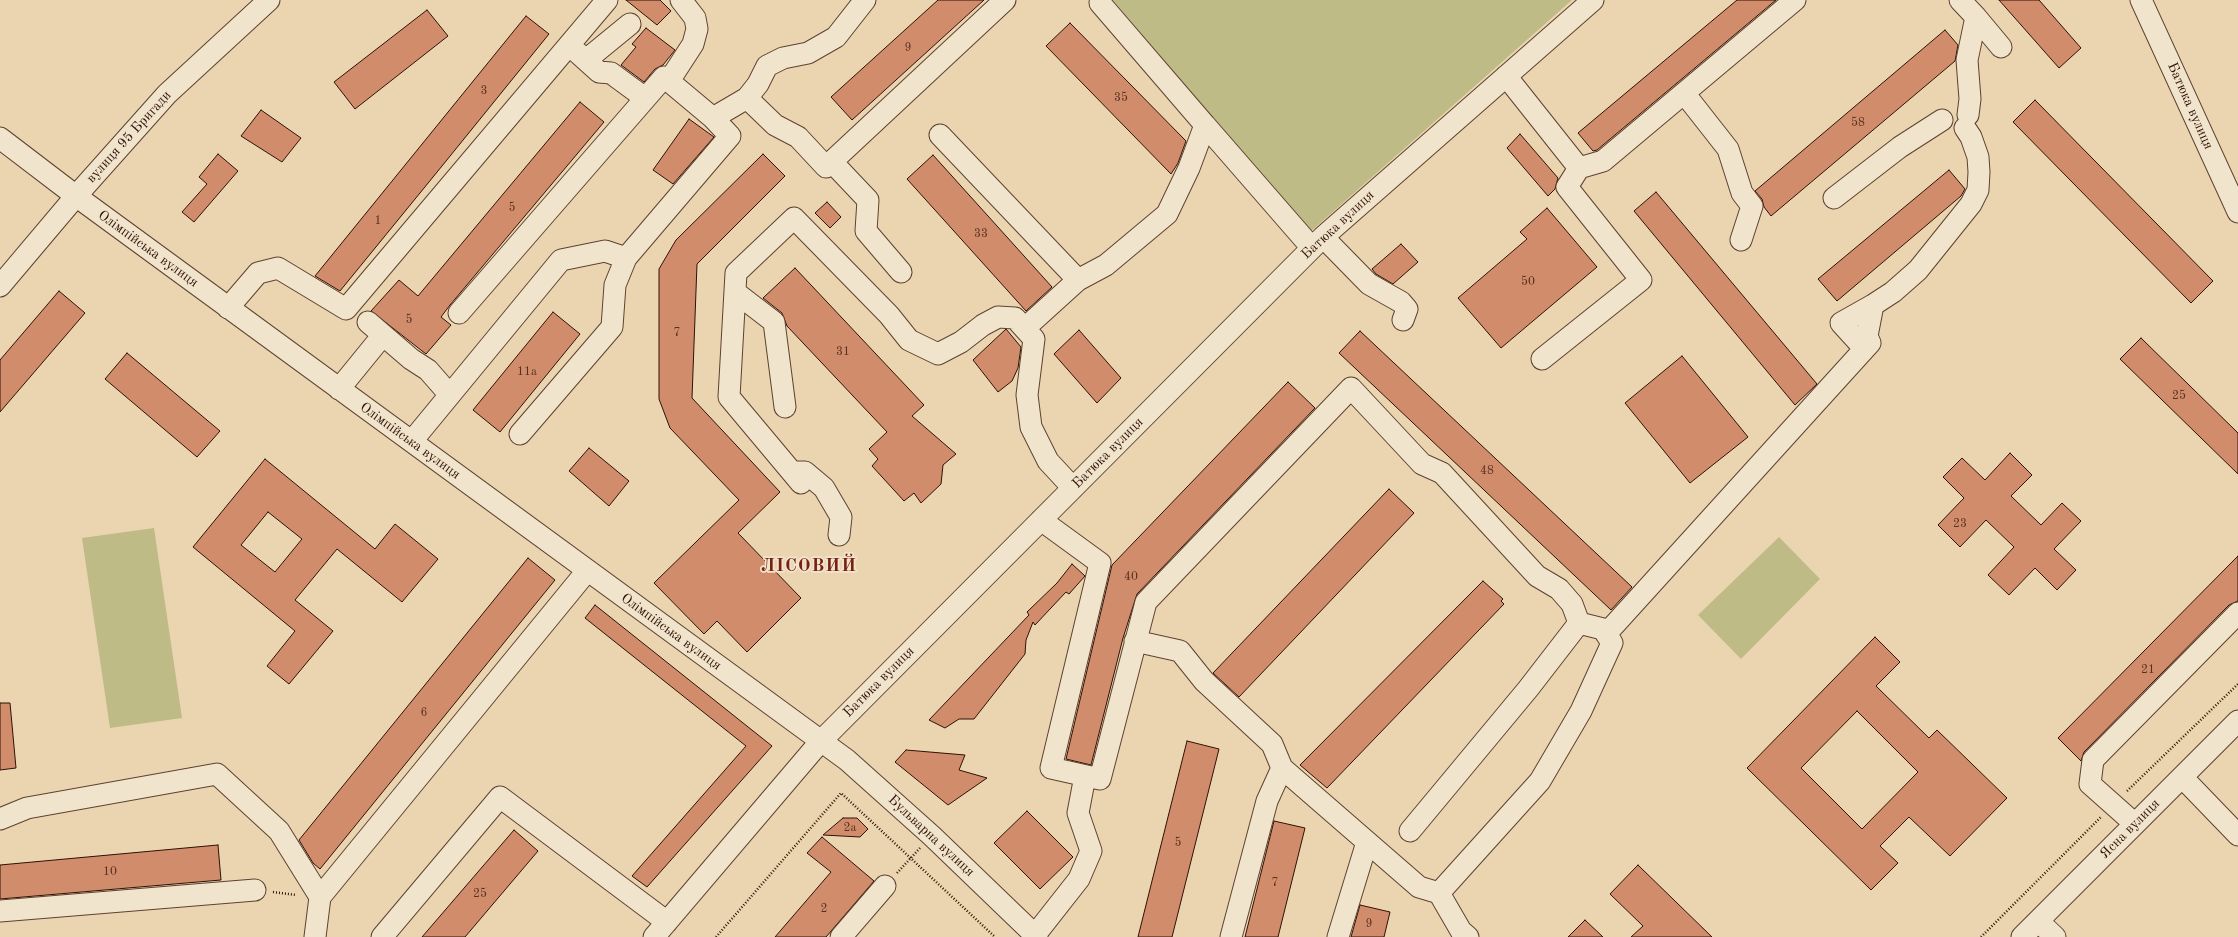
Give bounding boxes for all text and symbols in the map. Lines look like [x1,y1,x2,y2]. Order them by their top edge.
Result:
house number: 9 [905,41,911,55]
street label: Батюка вулиця [2163,60,2217,152]
house number: 3 [481,84,487,98]
street label: вулиця 95 Бригади [83,87,175,187]
house number: 35 [1114,91,1128,105]
house number: 58 [1851,116,1865,130]
street label: Батюка вулиця [1298,187,1378,263]
house number: 5 [509,201,515,215]
street label: Олімпійська вулиця [95,207,201,291]
house number: 1 [375,214,381,228]
house number: 33 [974,227,988,241]
house number: 50 [1521,275,1535,289]
house number: 5 [406,313,412,327]
house number: 7 [674,326,680,340]
house number: 31 [836,345,850,359]
house number: 11а [517,365,537,379]
house number: 25 [2172,389,2186,403]
street label: Олімпійська вулиця [357,399,463,483]
street label: Батюка вулиця [1069,414,1147,492]
house number: 48 [1480,464,1494,478]
house number: 23 [1953,517,1967,531]
district label: ЛІСОВИЙ [761,555,857,577]
house number: 40 [1124,570,1138,584]
street label: Олімпійська вулиця [618,590,724,674]
street label: Батюка вулиця [840,643,918,721]
house number: 21 [2141,663,2155,677]
house number: 6 [421,706,427,720]
street label: Бульварна вулиця [884,792,978,880]
street label: Ясна вулиця [2096,795,2164,863]
house number: 2а [844,821,856,835]
house number: 5 [1175,836,1181,850]
house number: 10 [103,865,117,879]
house number: 7 [1272,876,1278,890]
house number: 25 [473,887,487,901]
house number: 2 [821,902,827,916]
house number: 9 [1366,917,1372,931]

